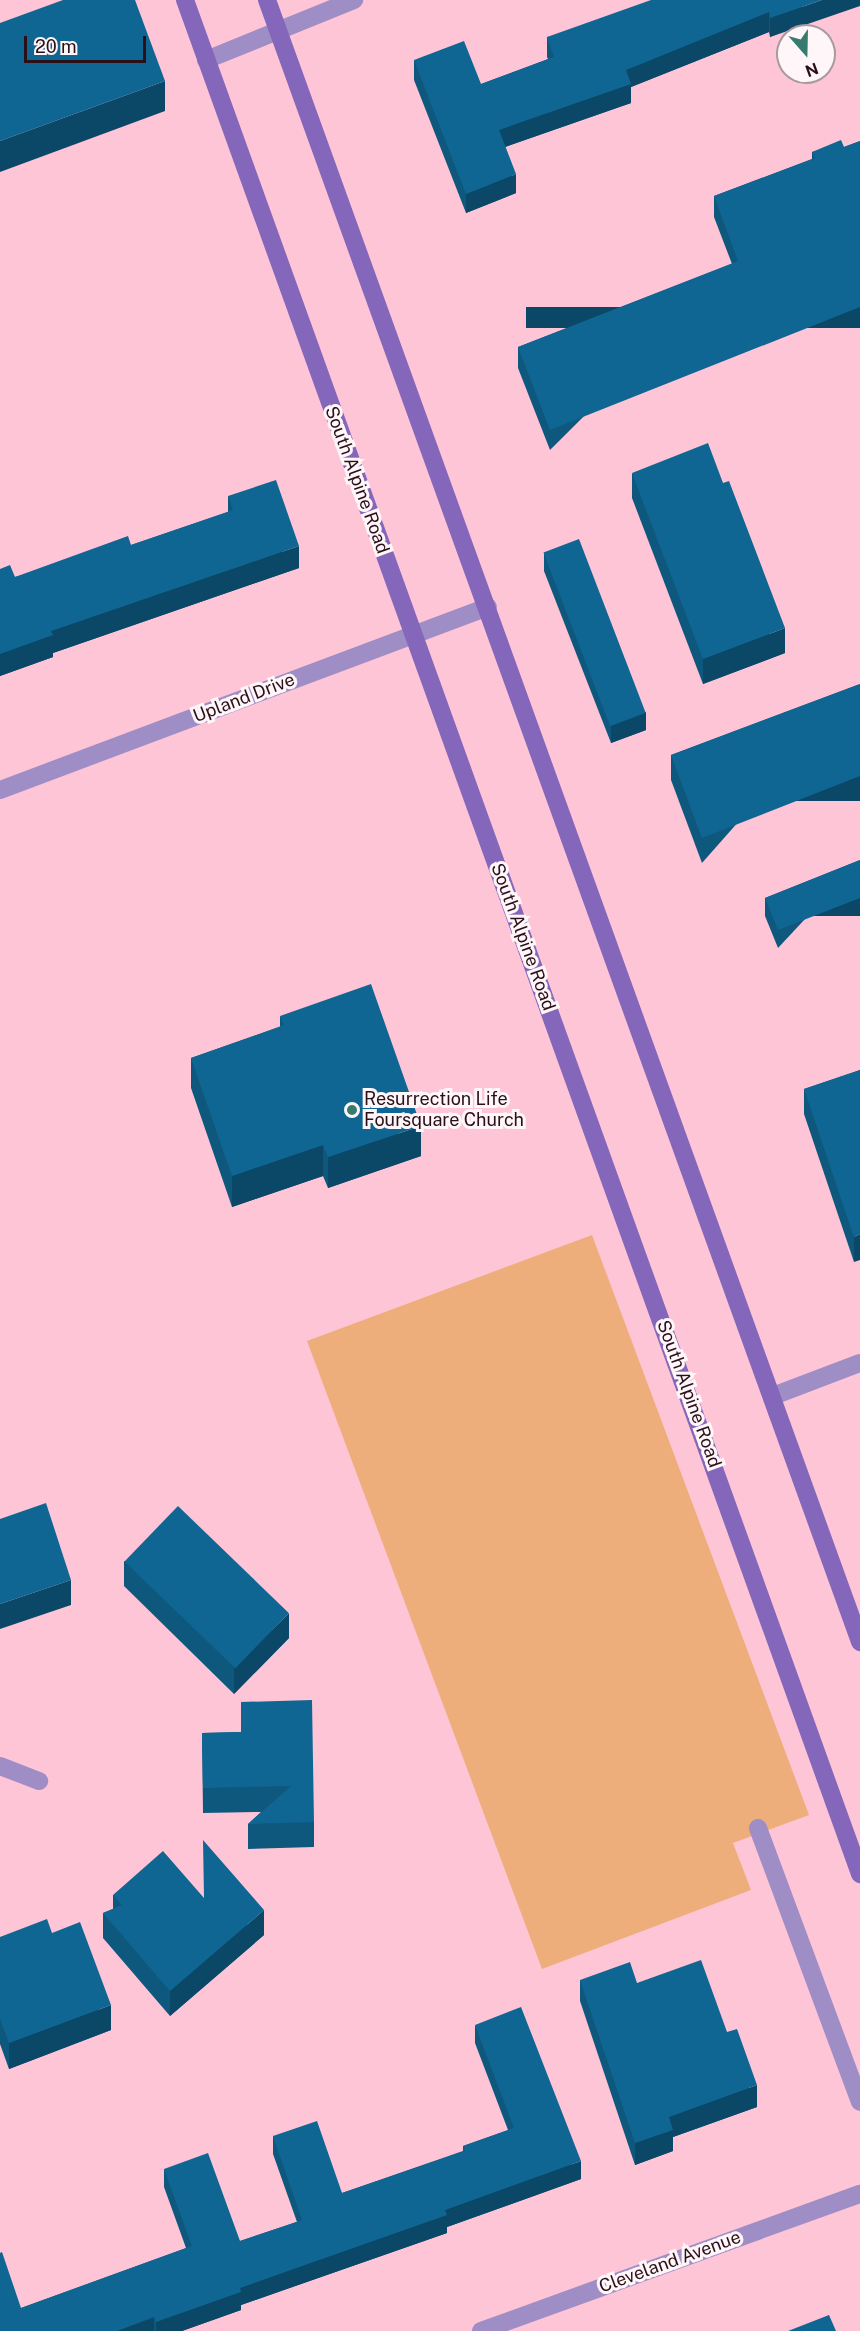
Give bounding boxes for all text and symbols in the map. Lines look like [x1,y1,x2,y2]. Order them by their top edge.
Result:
scale bar [27,24,148,62]
north arrow [776,24,836,84]
text: 20 m [35,36,77,57]
text: N [803,58,821,81]
street label: South Alpine Road [320,403,394,557]
street label: Upland Drive [190,669,298,727]
street label: South Alpine Road [486,860,560,1014]
place label: Resurrection Life Foursquare Church [364,1089,524,1132]
marker: Resurrection Life Foursquare Church [345,1103,359,1117]
street label: South Alpine Road [652,1317,726,1471]
street label: Cleveland Avenue [596,2226,744,2298]

